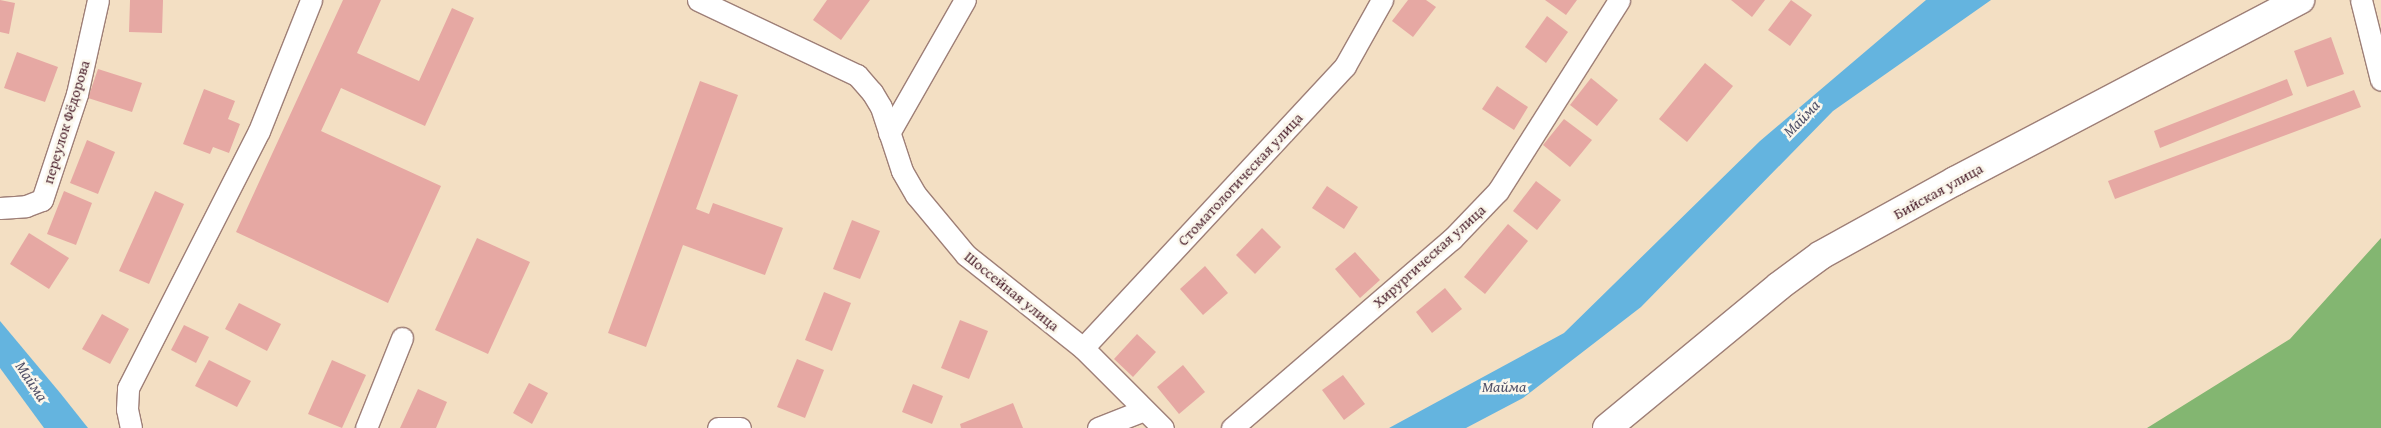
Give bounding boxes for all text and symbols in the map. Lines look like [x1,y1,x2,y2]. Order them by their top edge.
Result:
street label: переулок Фёдорова [39,58,93,186]
water label: Майма [1779,95,1823,141]
street label: Стоматологическая улица [1174,109,1306,249]
street label: Бийская улица [1890,159,1986,223]
street label: Хирургическая улица [1369,201,1489,311]
street label: Шоссейная улица [961,247,1063,335]
water label: Майма [12,357,52,405]
water label: Майма [1482,376,1526,396]

